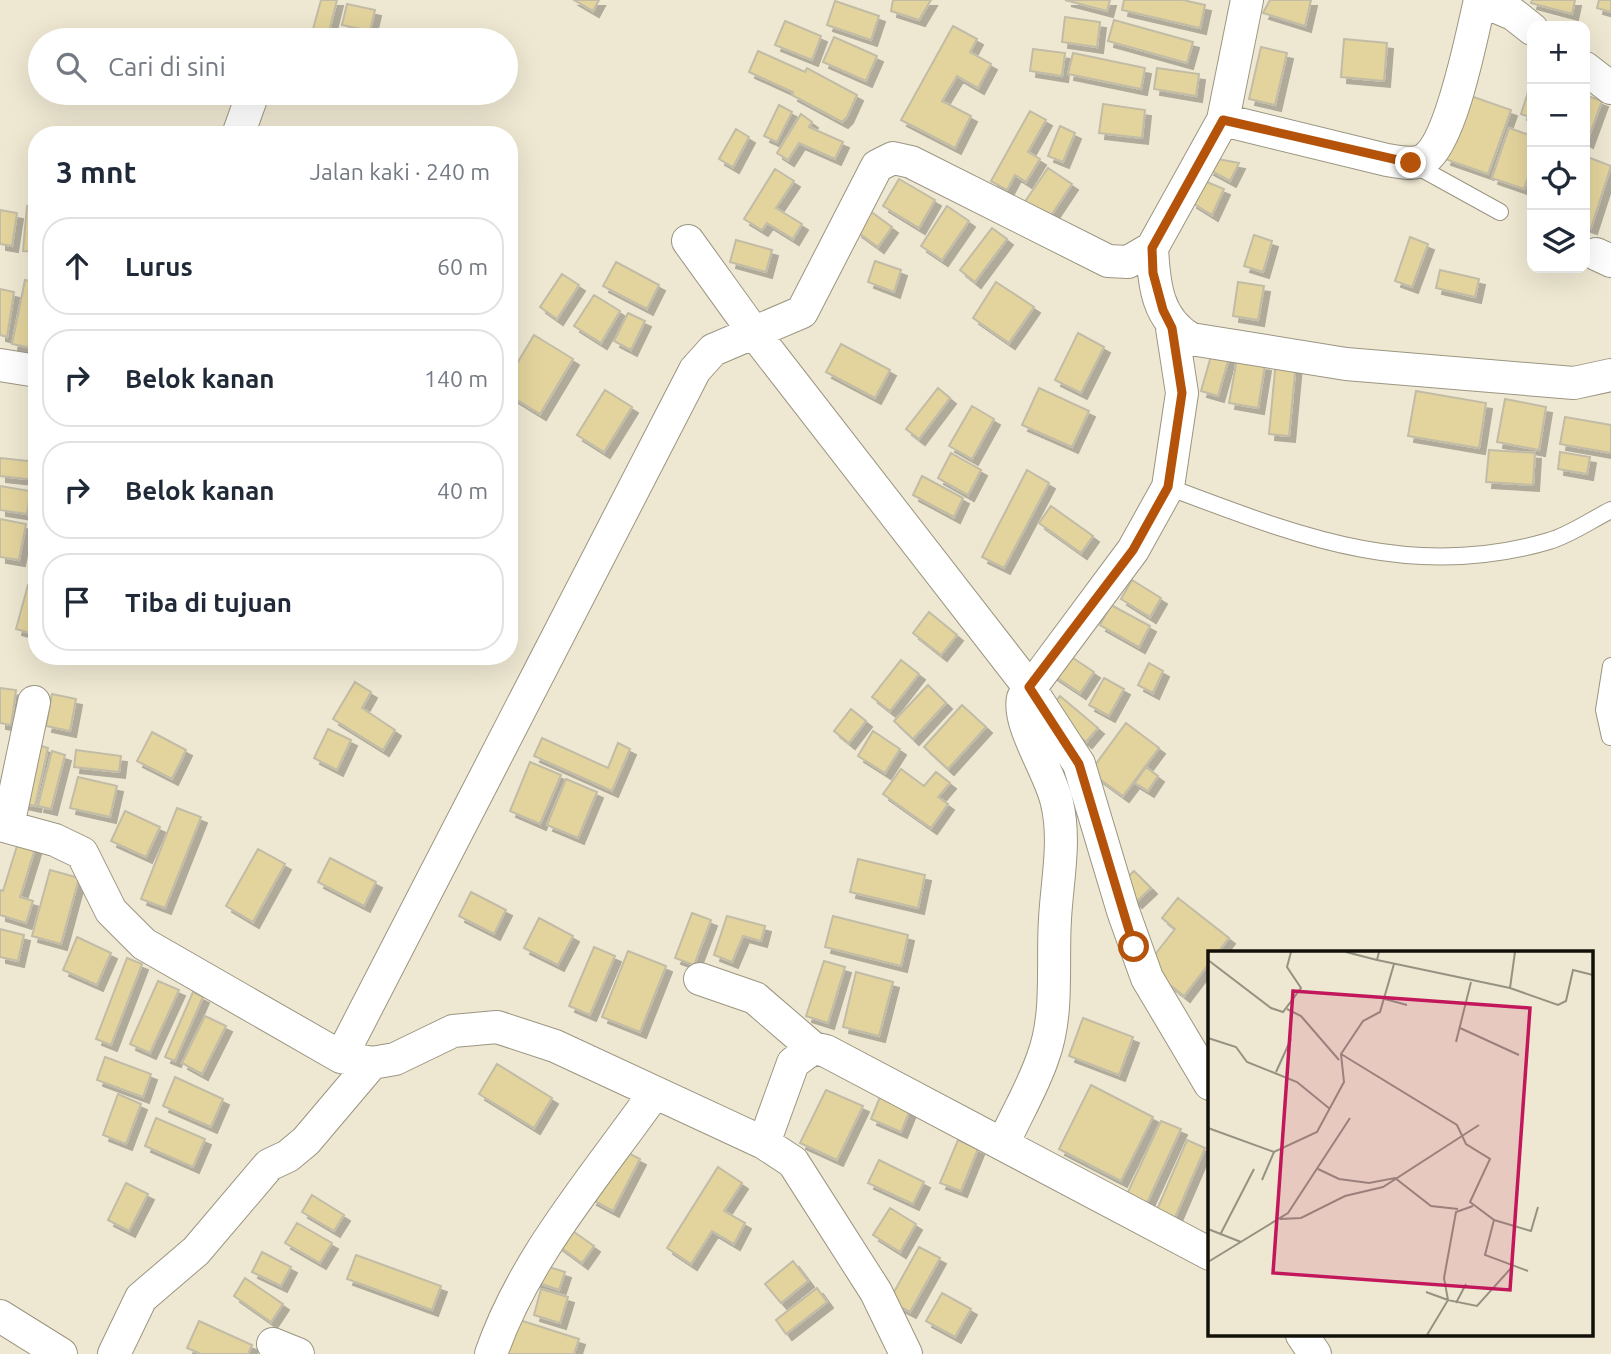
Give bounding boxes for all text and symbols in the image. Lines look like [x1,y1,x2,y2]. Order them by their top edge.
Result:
map controls [1527,21,1590,273]
button: + [1527,21,1590,84]
search box [28,28,518,105]
icon: search [52,48,90,86]
text: Cari di sini [108,52,226,81]
button: − [1527,84,1590,147]
route end [1395,147,1426,178]
button: locate [1527,147,1590,210]
text: 3 mnt [56,155,136,189]
text: Jalan kaki · 240 m [310,159,490,184]
button: layers [1527,210,1590,273]
icon: ahead [58,247,96,285]
text: Lurus [125,252,193,281]
text: 60 m [437,254,488,279]
icon: right [58,359,96,397]
text: Belok kanan [125,364,275,393]
text: 140 m [424,366,488,391]
icon: right [58,471,96,509]
text: Belok kanan [125,476,275,505]
text: 40 m [437,478,488,503]
icon: arrive [58,583,96,621]
text: Tiba di tujuan [125,588,292,617]
route start [1118,931,1149,962]
inset map [1208,951,1594,1336]

